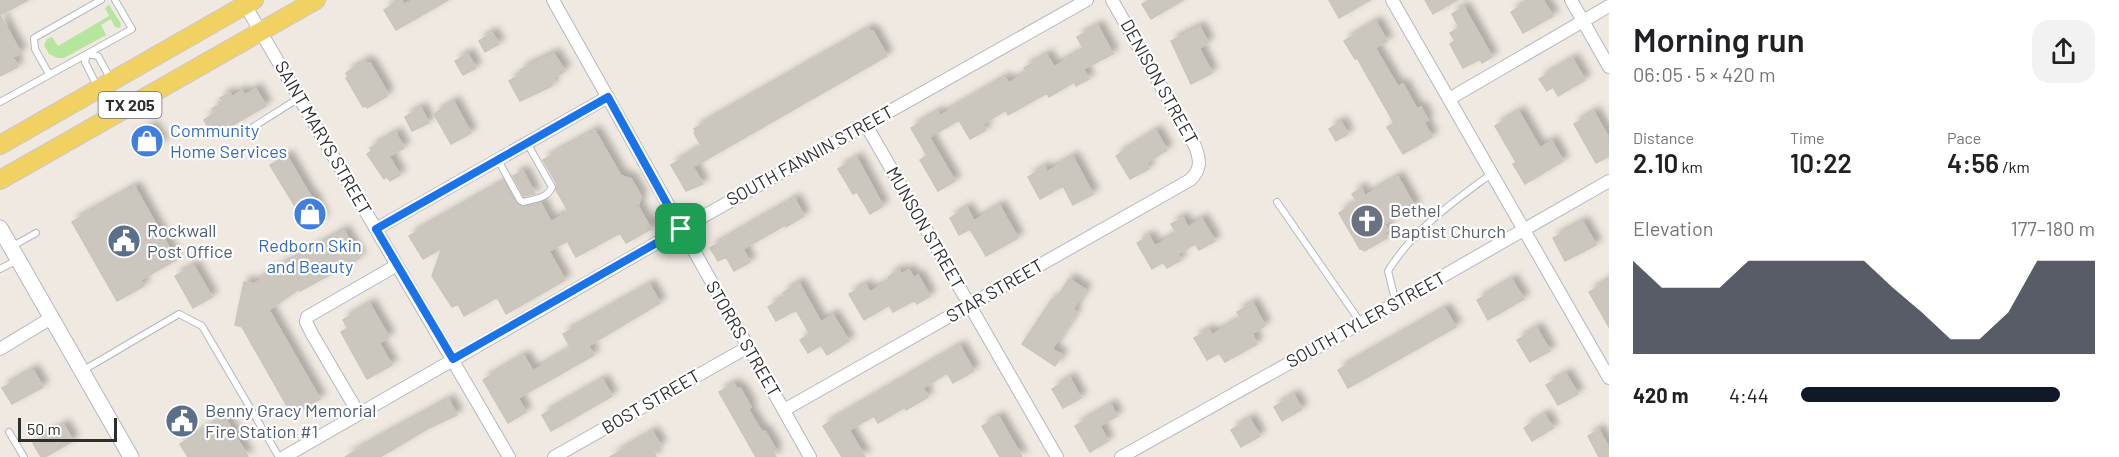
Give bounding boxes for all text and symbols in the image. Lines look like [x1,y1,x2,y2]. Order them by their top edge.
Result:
street label: DENISON STREET [1116,15,1203,148]
text: Morning run [1633,19,1805,59]
button: share [2032,20,2095,83]
street label: SAINT MARYS STREET [271,57,377,218]
text: 06:05 · 5 × 420 m [1633,62,1775,86]
road number: TX 205 [98,92,162,118]
street label: SOUTH FANNIN STREET [722,100,897,210]
place label: Community Home Services [170,119,287,162]
shop icon: Community Home Services [129,123,165,159]
text: Distance [1633,128,1694,147]
text: Time [1790,128,1825,147]
text: Pace [1947,128,1981,147]
text: 2.10 [1633,147,1678,178]
text: 10:22 [1790,147,1852,178]
text: 4:56 [1947,147,1999,178]
text: km [1678,157,1703,176]
text: /km [1999,157,2030,176]
street label: MUNSON STREET [882,162,970,293]
shop icon: Redborn Skin and Beauty [292,196,328,232]
place label: Bethel Baptist Church [1390,199,1506,242]
pin [655,203,706,254]
church icon: Bethel Baptist Church [1349,203,1385,239]
icon: arrive [664,212,697,245]
text: Elevation [1633,216,1714,240]
text: 177–180 m [2011,216,2095,240]
place label: Rockwall Post Office [147,219,233,262]
public building icon: Rockwall Post Office [106,223,142,259]
place label: Redborn Skin and Beauty [258,234,362,277]
street label: STAR STREET [942,254,1047,327]
street label: SOUTH TYLER STREET [1282,266,1449,372]
street label: STORRS STREET [702,277,786,400]
street label: BOST STREET [597,364,704,438]
text: 420 m [1633,383,1688,407]
text: 4:44 [1729,383,1769,407]
place label: Benny Gracy Memorial Fire Station #1 [205,399,376,442]
public building icon: Benny Gracy Memorial Fire Station #1 [164,403,200,439]
scale bar [18,415,117,442]
text: 50 m [27,419,61,438]

